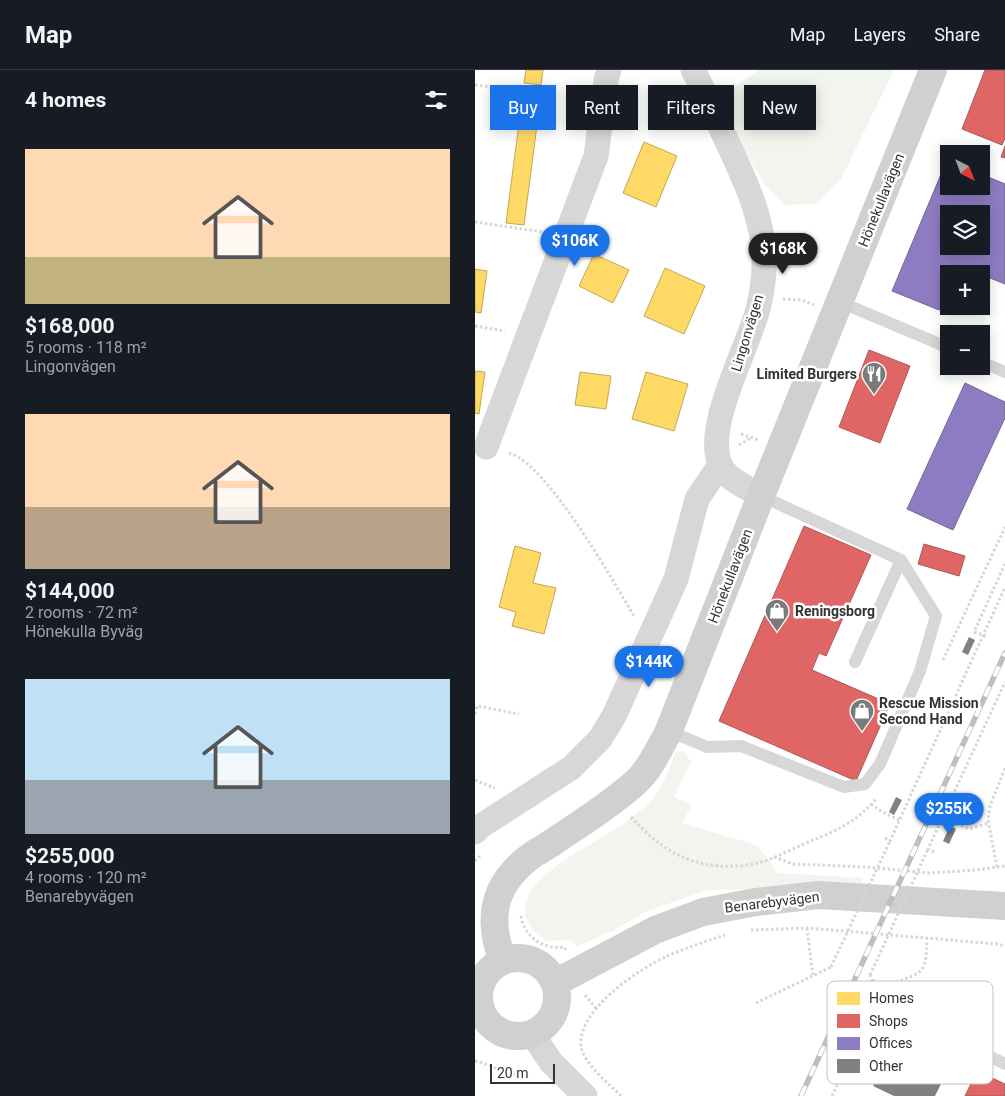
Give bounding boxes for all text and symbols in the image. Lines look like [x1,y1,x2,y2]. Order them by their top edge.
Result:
text: Map [25,21,72,49]
text: Map [790,24,825,45]
text: Layers [853,24,906,45]
text: Share [934,24,980,45]
chip: Buy [490,85,556,130]
chip: Rent [566,85,638,130]
chip: Filters [648,85,734,130]
chip: New [744,85,816,130]
icon: filters [422,86,450,114]
text: 4 homes [25,88,106,112]
north arrow [940,145,990,195]
map controls [940,145,990,375]
street label: Hönekullavägen [855,151,907,249]
icon: home [193,182,283,272]
button: layers [940,205,990,255]
pin: $106K [540,224,610,267]
text: $106K [552,231,598,250]
pin: $168K [748,232,818,275]
text: $168K [760,239,806,258]
button: + [940,265,990,315]
street label: Lingonvägen [728,293,766,373]
text: $168,000 [25,314,115,338]
button: − [940,325,990,375]
text: 5 rooms · 118 m² [25,338,147,357]
text: Lingonvägen [25,357,116,376]
restaurant icon: Limited Burgers [861,361,887,395]
place label: Limited Burgers [757,366,857,382]
icon: home [193,447,283,537]
street label: Hönekullavägen [705,527,755,625]
text: $144,000 [25,579,115,603]
shop icon: Reningsborg [764,598,790,632]
text: 2 rooms · 72 m² [25,603,138,622]
place label: Reningsborg [795,603,875,619]
text: Hönekulla Byväg [25,622,143,641]
pin: $144K [614,646,684,688]
text: $144K [626,652,672,671]
place label: Rescue Mission Second Hand [879,695,979,727]
shop icon: Rescue Mission Second Hand [849,698,875,732]
icon: home [193,712,283,802]
pin: $255K [914,792,984,835]
text: $255K [926,799,972,818]
text: $255,000 [25,844,115,868]
text: 4 rooms · 120 m² [25,868,147,887]
text: Benarebyvägen [25,887,134,906]
street label: Benarebyvägen [724,888,820,916]
legend [827,981,993,1084]
text: Homes [869,990,914,1006]
text: Shops [869,1013,908,1029]
text: Offices [869,1035,913,1051]
text: Other [869,1058,903,1074]
scale bar [490,1061,555,1084]
text: 20 m [497,1065,529,1081]

